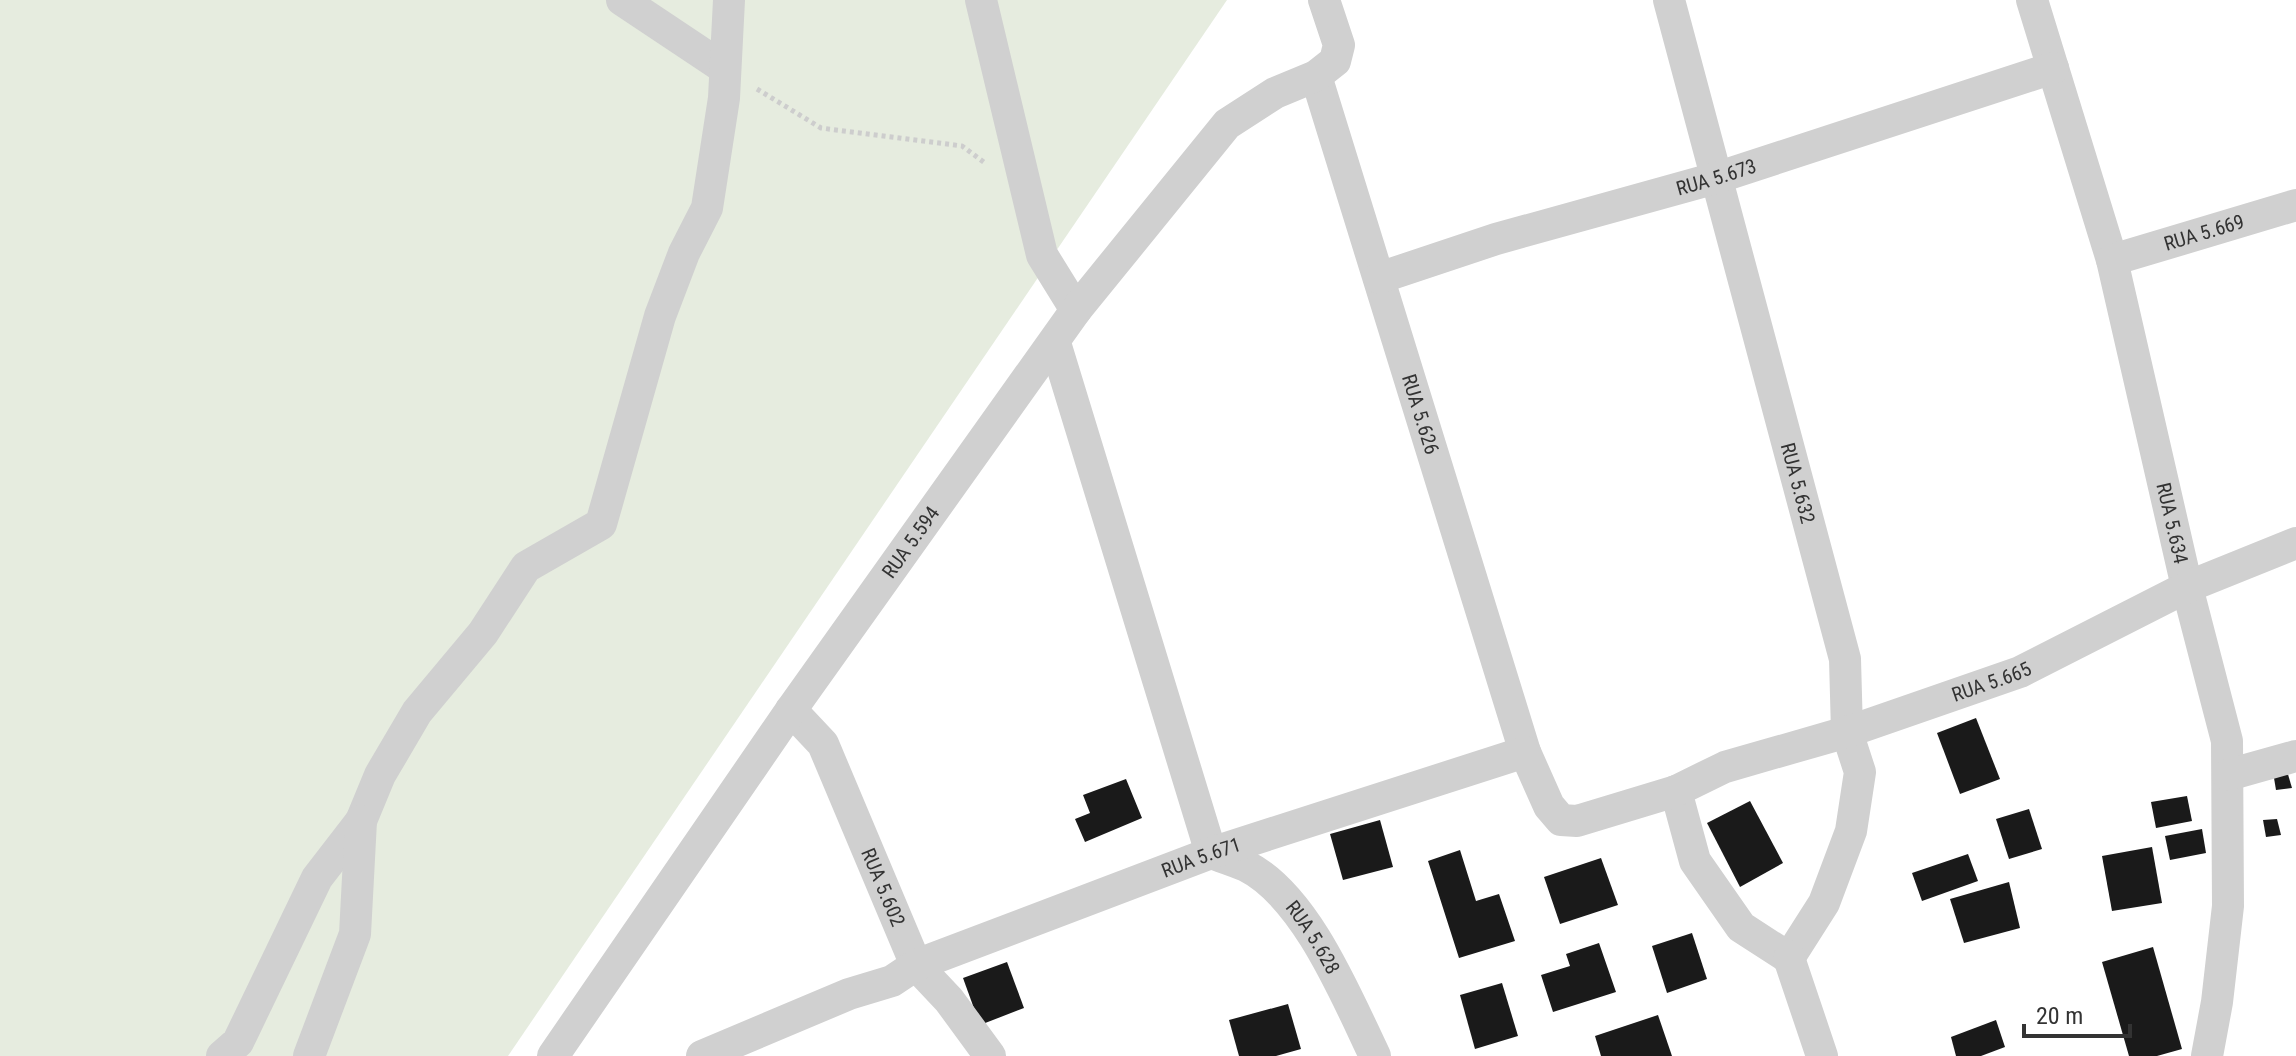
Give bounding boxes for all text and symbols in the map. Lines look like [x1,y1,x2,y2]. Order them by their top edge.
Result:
street label: RUA 5.673 [1673,154,1759,200]
street label: RUA 5.669 [2161,209,2247,256]
street label: RUA 5.626 [1397,371,1444,457]
street label: RUA 5.632 [1776,440,1820,526]
street label: RUA 5.634 [2151,480,2193,566]
street label: RUA 5.594 [877,502,944,583]
street label: RUA 5.665 [1948,656,2035,707]
street label: RUA 5.671 [1158,832,1244,883]
street label: RUA 5.602 [856,844,910,930]
street label: RUA 5.628 [1281,896,1345,978]
scale bar [2024,988,2130,1038]
text: 20 m [2036,1002,2083,1030]

